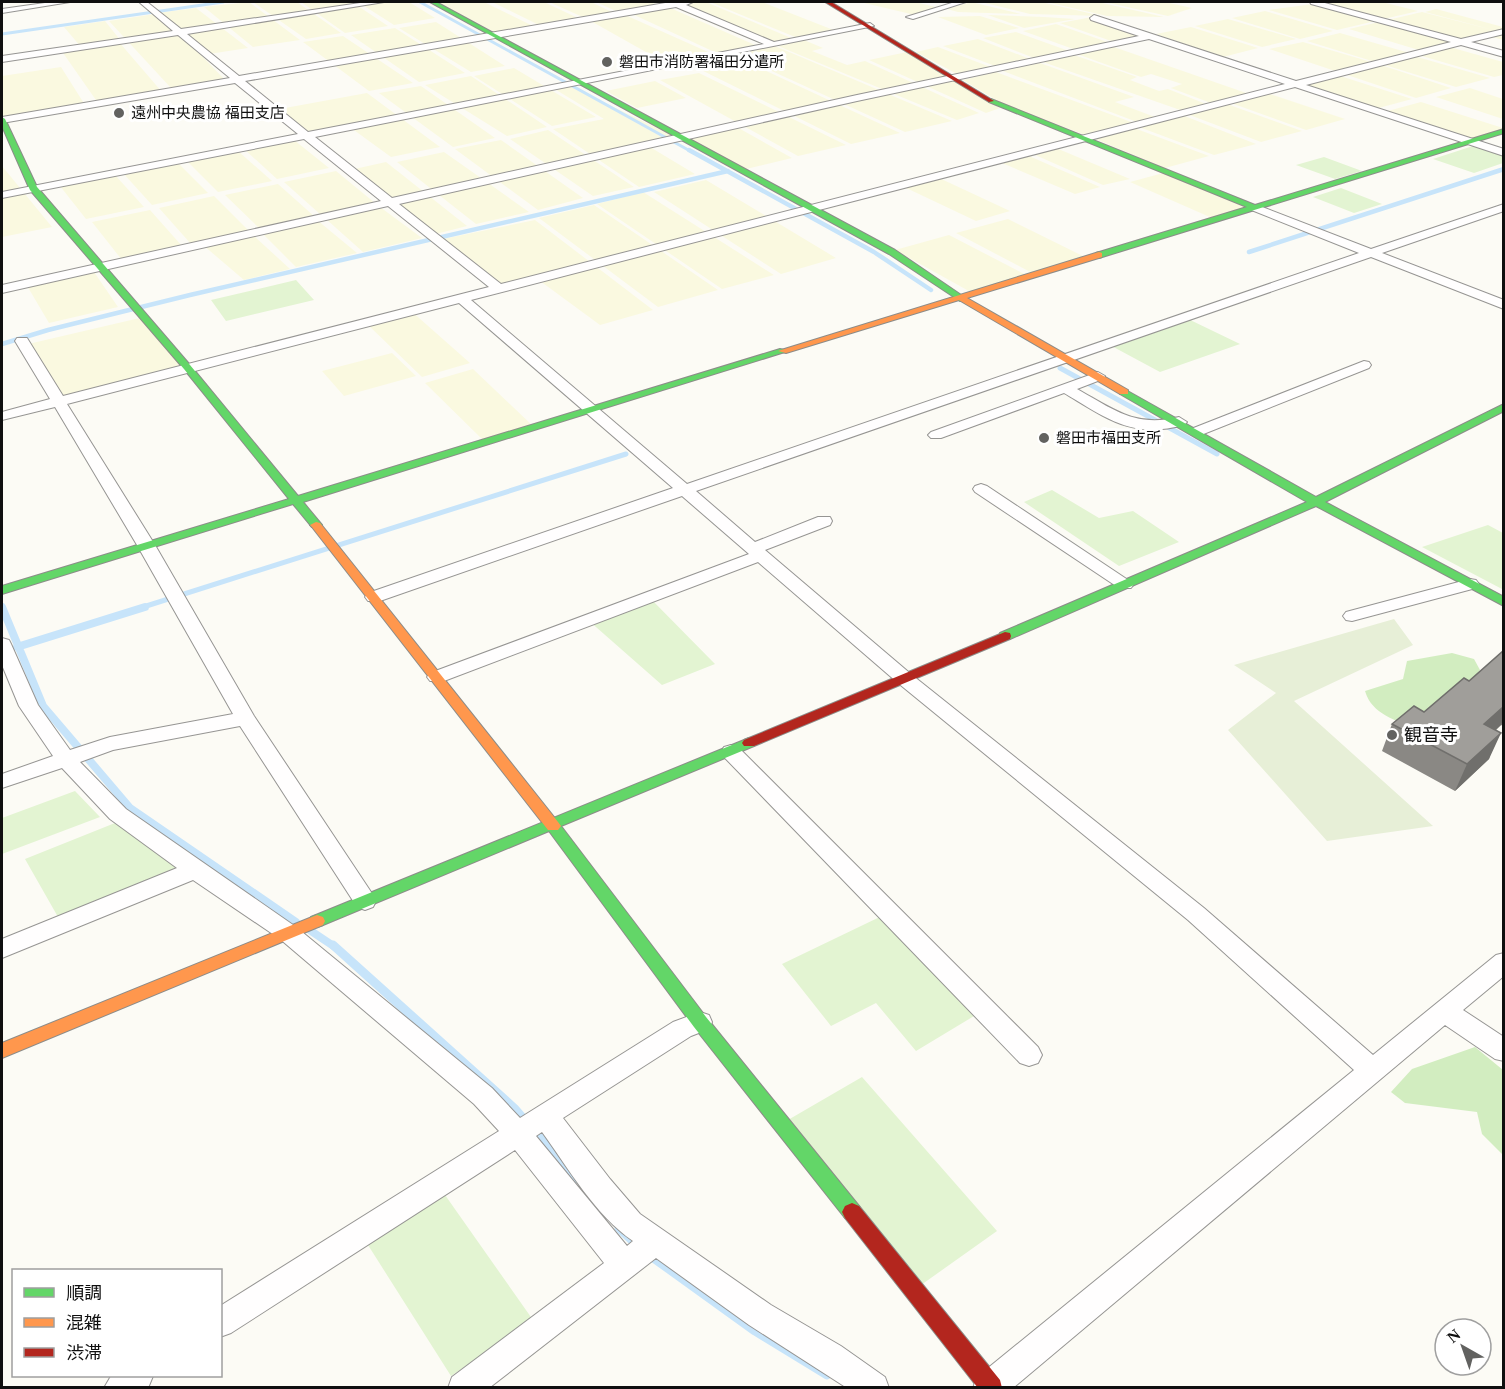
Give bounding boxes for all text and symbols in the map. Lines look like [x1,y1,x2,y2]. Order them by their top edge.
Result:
place label: 磐田市消防署福田分遣所 [619,54,784,70]
marker: 磐田市消防署福田分遣所 [600,55,614,69]
place label: 遠州中央農協 福田支店 [131,104,285,121]
marker: 遠州中央農協 福田支店 [112,106,126,120]
place label: 磐田市福田支所 [1056,430,1161,446]
marker: 磐田市福田支所 [1037,431,1051,445]
place label: 観音寺 [1404,725,1458,745]
marker: 観音寺 [1385,728,1399,742]
legend [12,1269,222,1377]
text: 順調 [66,1283,102,1303]
text: 混雑 [66,1313,102,1333]
north arrow [1433,1317,1493,1377]
text: N [1444,1325,1464,1346]
text: 渋滞 [66,1343,102,1363]

